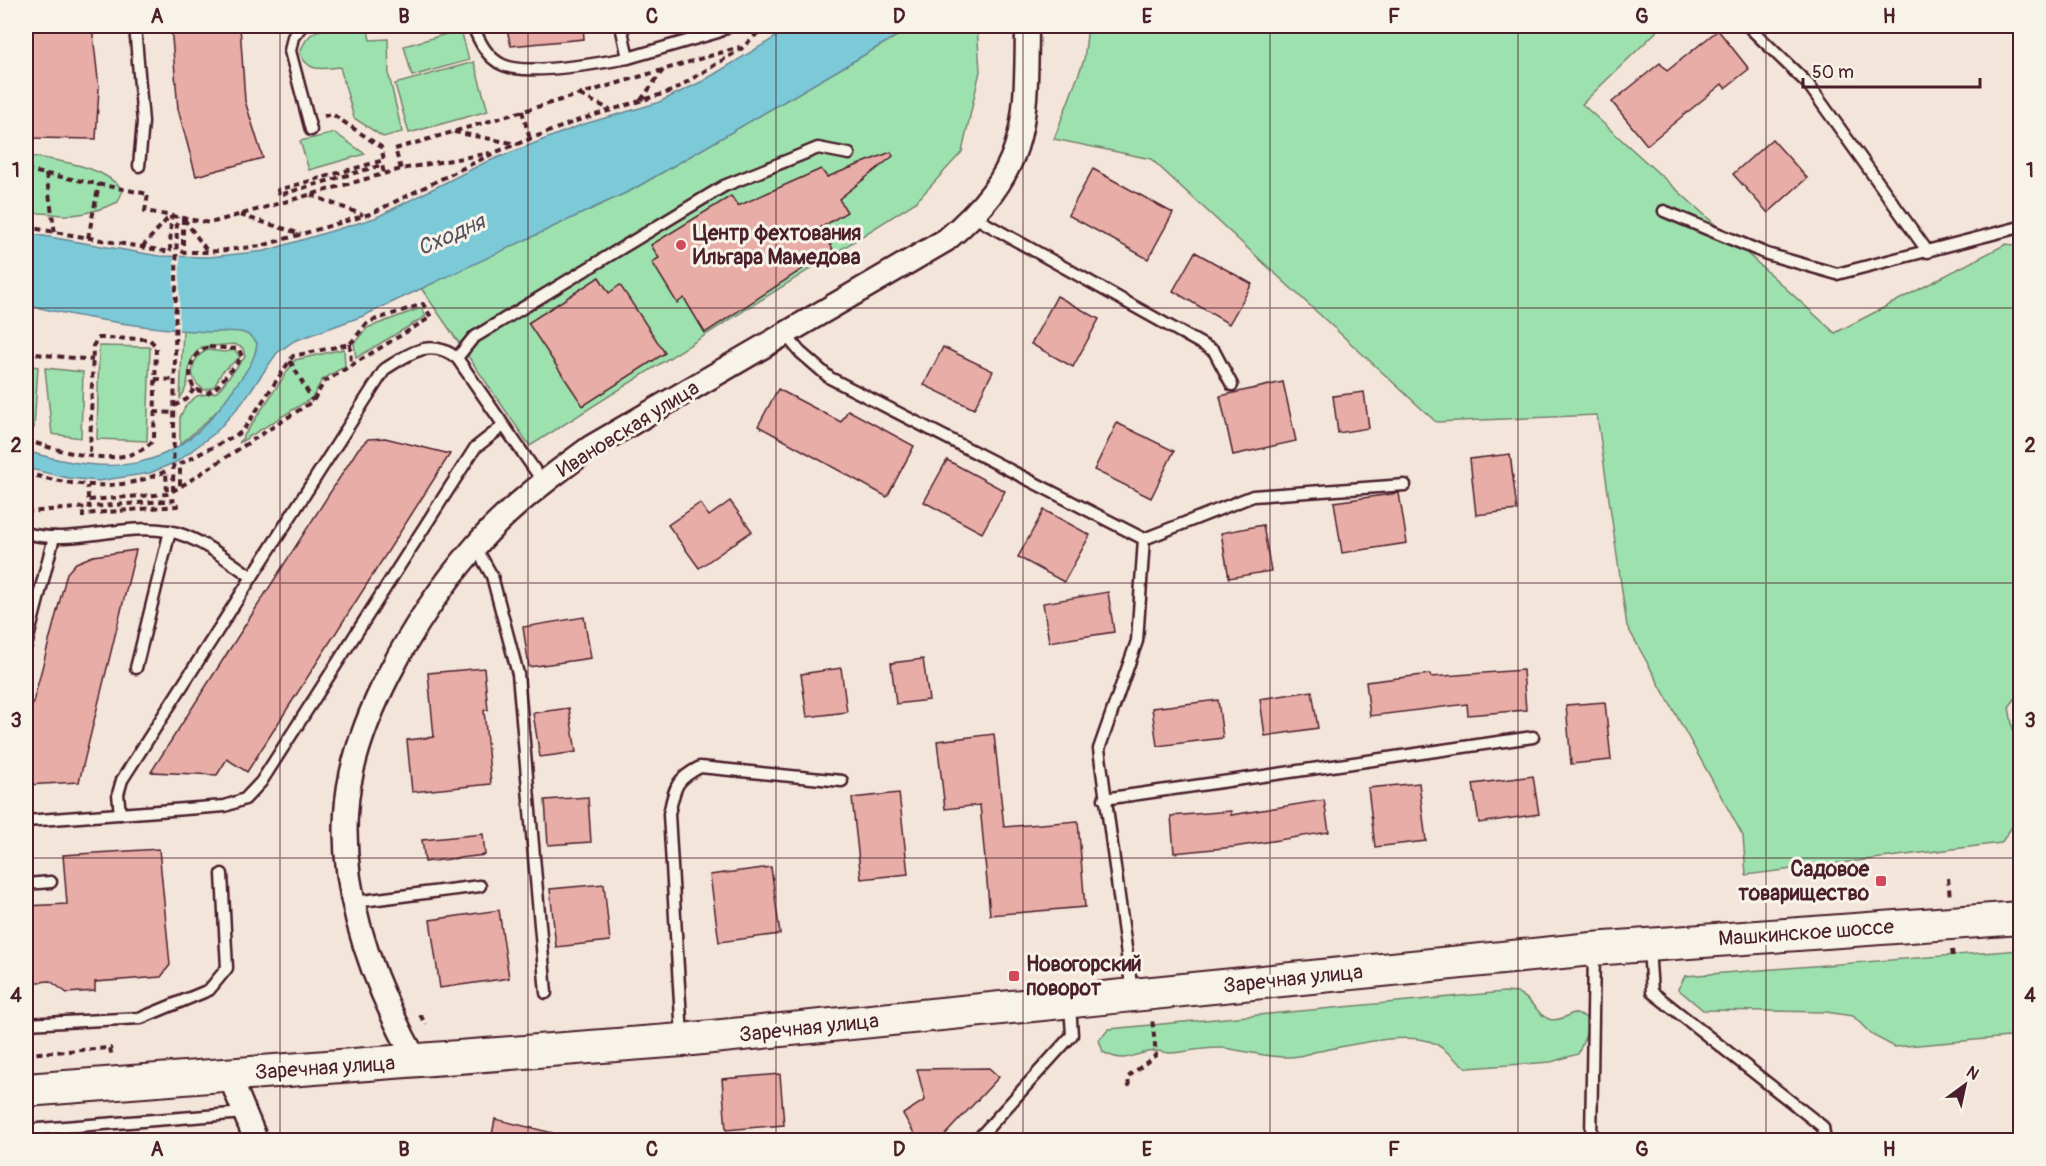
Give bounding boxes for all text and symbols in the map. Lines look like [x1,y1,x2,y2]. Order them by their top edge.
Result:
text: A [151,4,164,29]
text: B [398,4,410,29]
text: C [646,4,658,29]
text: D [893,4,906,29]
text: E [1142,4,1153,29]
text: F [1388,4,1400,29]
text: G [1635,4,1649,29]
text: H [1883,4,1896,29]
scale bar [1803,51,1980,89]
text: 50 m [1812,61,1854,84]
text: 1 [12,158,20,183]
text: 1 [2026,158,2034,183]
water label: Сходня [413,207,492,262]
place label: Центр фехтования Ильгара Мамедова [693,220,861,271]
marker: Центр фехтования Ильгара Мамедова [674,238,688,252]
street label: Ивановская улица [552,374,704,484]
text: 2 [10,433,22,458]
text: 2 [2024,433,2036,458]
text: 3 [10,708,22,733]
text: 3 [2024,708,2036,733]
place label: Садовое товарищество [1738,856,1870,907]
marker: Садовое товарищество [1874,874,1888,888]
street label: Машкинское шоссе [1717,913,1895,953]
place label: Новогорский поворот [1026,951,1141,1002]
street label: Заречная улица [1222,958,1364,1000]
marker: Новогорский поворот [1007,969,1021,983]
text: 4 [10,983,22,1008]
text: 4 [2024,983,2036,1008]
street label: Заречная улица [738,1007,880,1049]
street label: Заречная улица [254,1050,396,1086]
north arrow [1935,1055,1995,1115]
text: N [1963,1062,1983,1085]
text: A [151,1137,164,1162]
text: B [398,1137,410,1162]
text: C [646,1137,658,1162]
text: D [893,1137,906,1162]
text: E [1142,1137,1153,1162]
text: F [1388,1137,1400,1162]
text: G [1635,1137,1649,1162]
text: H [1883,1137,1896,1162]

